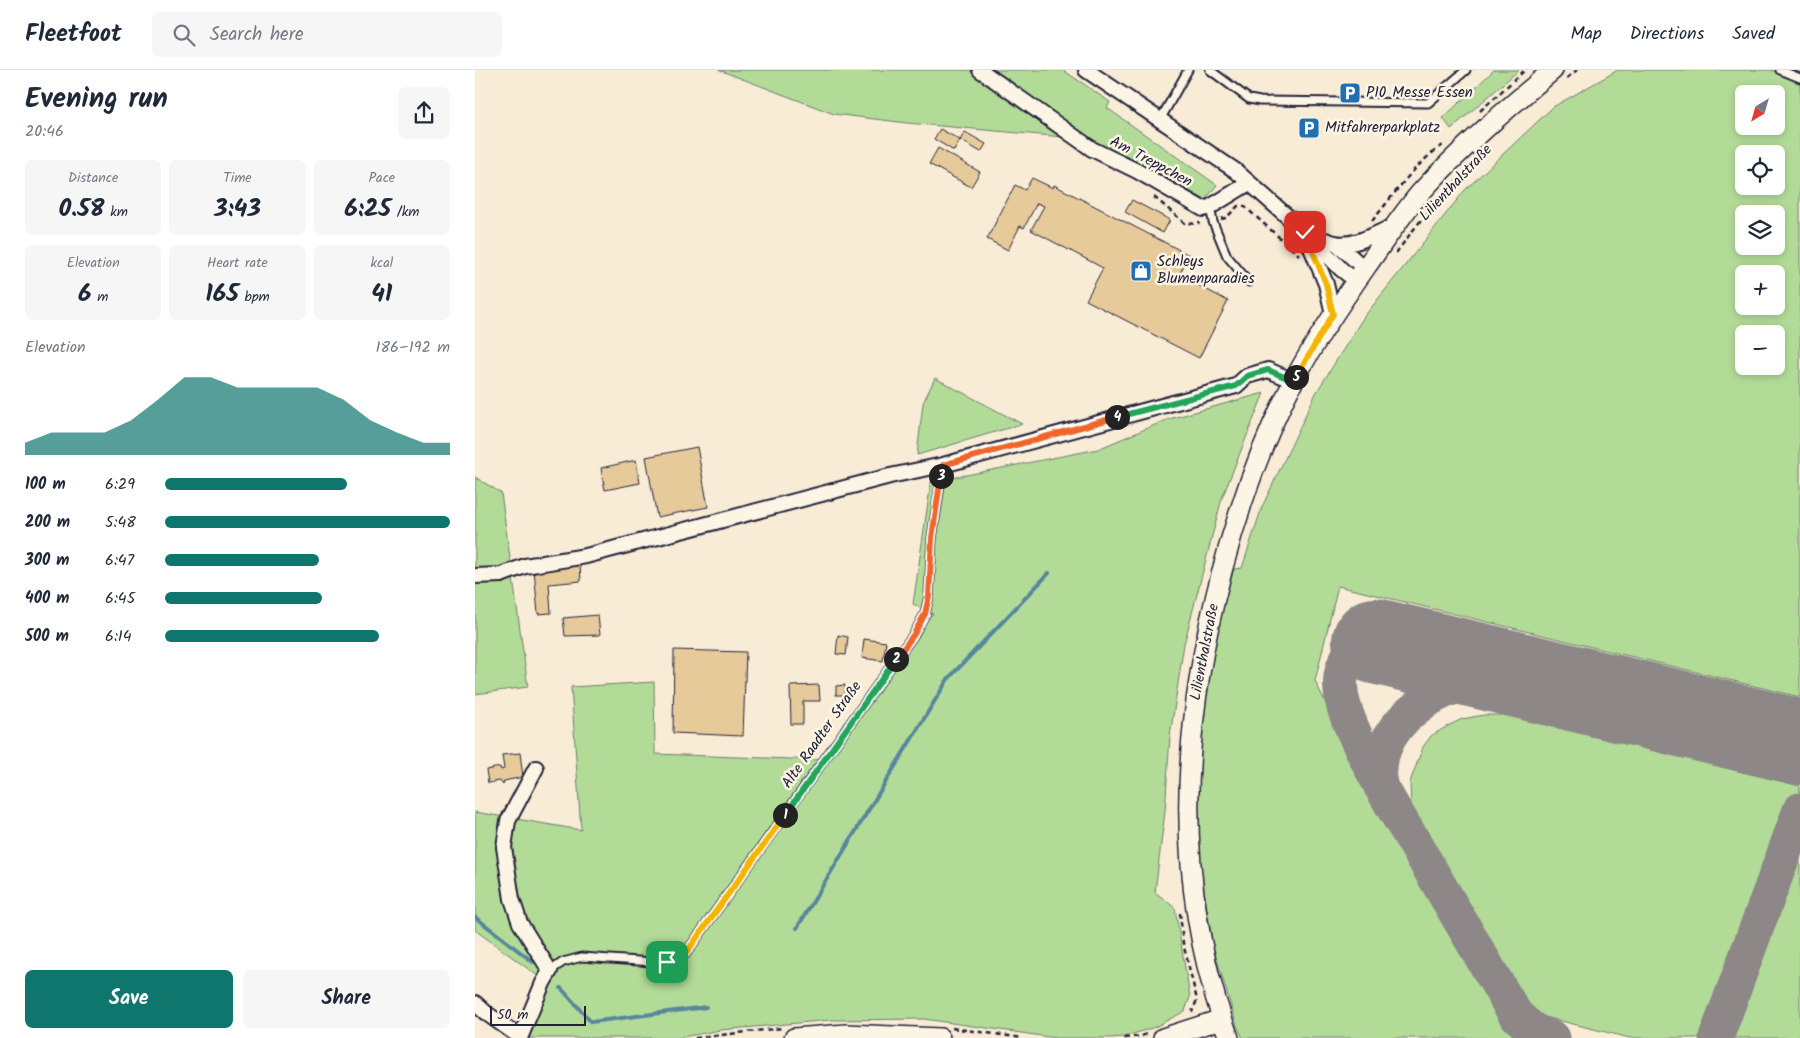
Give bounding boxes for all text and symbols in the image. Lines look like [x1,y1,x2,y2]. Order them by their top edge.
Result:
search box [152,12,502,57]
text: Fleetfoot [25,15,122,54]
text: Search here [210,20,303,50]
text: Map [1570,20,1602,49]
text: Directions [1630,20,1704,49]
text: Saved [1732,20,1775,49]
icon: search [170,21,198,49]
text: Evening run [25,77,168,122]
parking icon: P10 Messe Essen [1338,81,1362,105]
place label: P10 Messe Essen [1366,81,1473,105]
north arrow [1735,85,1785,135]
map controls [1735,85,1785,375]
button: share [398,87,450,139]
parking icon: Mitfahrerparkplatz [1297,116,1321,140]
place label: Mitfahrerparkplatz [1325,116,1440,140]
text: 20:46 [25,119,64,144]
street label: Am Treppchen [1105,130,1197,194]
street label: Lilienthalstraße [1414,139,1498,227]
button: locate [1735,145,1785,195]
text: Distance [68,167,118,189]
text: Time [223,167,252,189]
text: Pace [368,167,395,189]
text: 0.58 [58,189,105,229]
text: 3:43 [214,189,261,229]
text: 6:25 [344,189,391,229]
text: km [105,201,128,223]
text: /km [391,201,419,223]
button: layers [1735,205,1785,255]
pin [1284,211,1326,253]
icon: check [1291,218,1319,246]
place label: Schleys Blumenparadies [1157,250,1255,291]
text: Elevation [67,252,120,274]
text: Heart rate [207,252,268,274]
text: kcal [370,252,393,274]
shop icon: Schleys Blumenparadies [1129,259,1153,283]
button: + [1735,265,1785,315]
text: 6 [78,274,92,314]
text: 165 [205,274,239,314]
text: 41 [371,274,392,314]
text: m [92,286,108,308]
text: bpm [239,286,270,308]
button: − [1735,325,1785,375]
text: Elevation [25,335,86,360]
text: 186–192 m [375,335,450,360]
pin: 5 [1283,364,1309,390]
text: 5 [1293,366,1300,388]
pin: 4 [1105,404,1129,430]
text: 4 [1114,406,1121,428]
pin: 3 [929,464,953,488]
text: 3 [938,465,945,487]
text: 100 m [25,472,66,497]
text: 6:29 [105,472,135,497]
text: 200 m [25,510,70,535]
text: 5:48 [105,510,136,535]
text: 300 m [25,548,69,573]
text: 6:47 [105,548,134,573]
text: 400 m [25,586,69,611]
text: 6:45 [105,586,135,611]
street label: Lilienthalstraße [1184,601,1226,702]
text: 500 m [25,624,69,649]
text: 6:14 [105,624,132,649]
pin: 2 [883,646,909,672]
text: 2 [892,648,901,670]
street label: Alte Raadter Straße [776,676,868,794]
pin: 1 [773,802,797,828]
text: 1 [783,804,788,826]
pin [646,941,688,983]
icon: arrive [653,948,681,976]
button: Save [25,970,233,1028]
button: Share [243,970,450,1028]
scale bar [490,1003,586,1026]
text: 50 m [497,1004,528,1026]

